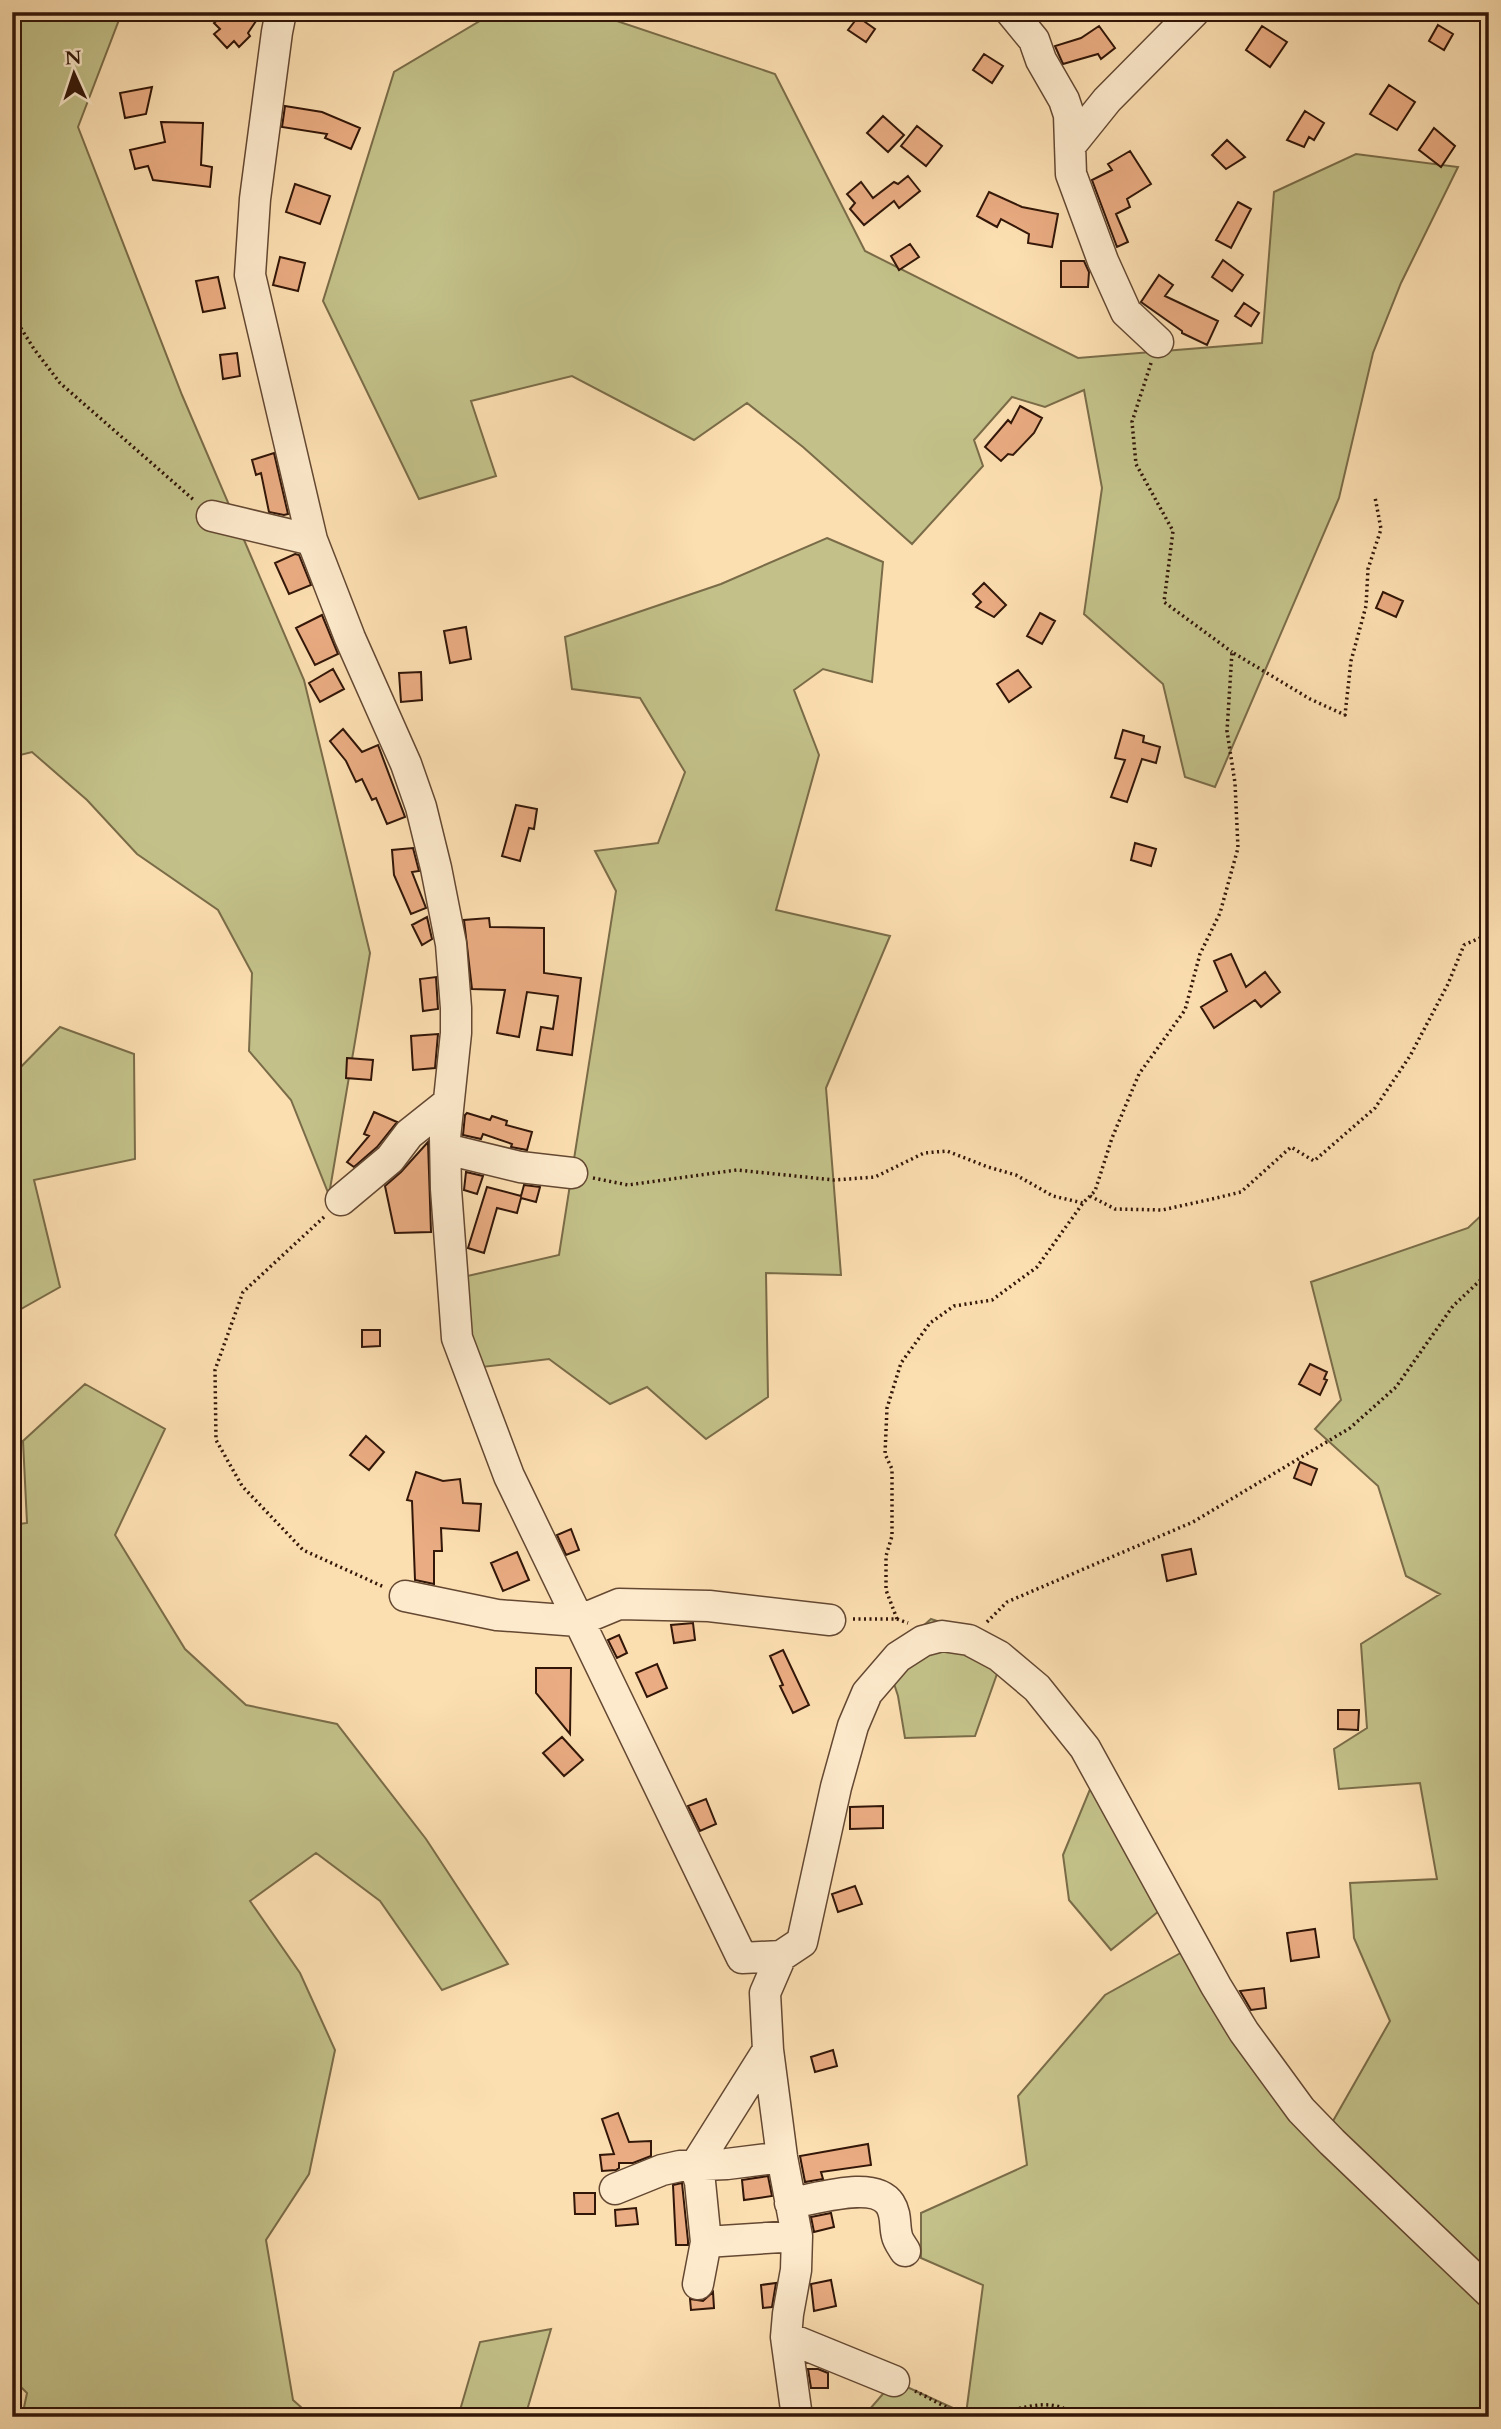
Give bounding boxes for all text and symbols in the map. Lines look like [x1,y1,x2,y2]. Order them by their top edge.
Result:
north arrow [38,38,108,108]
text: N [64,45,83,71]

